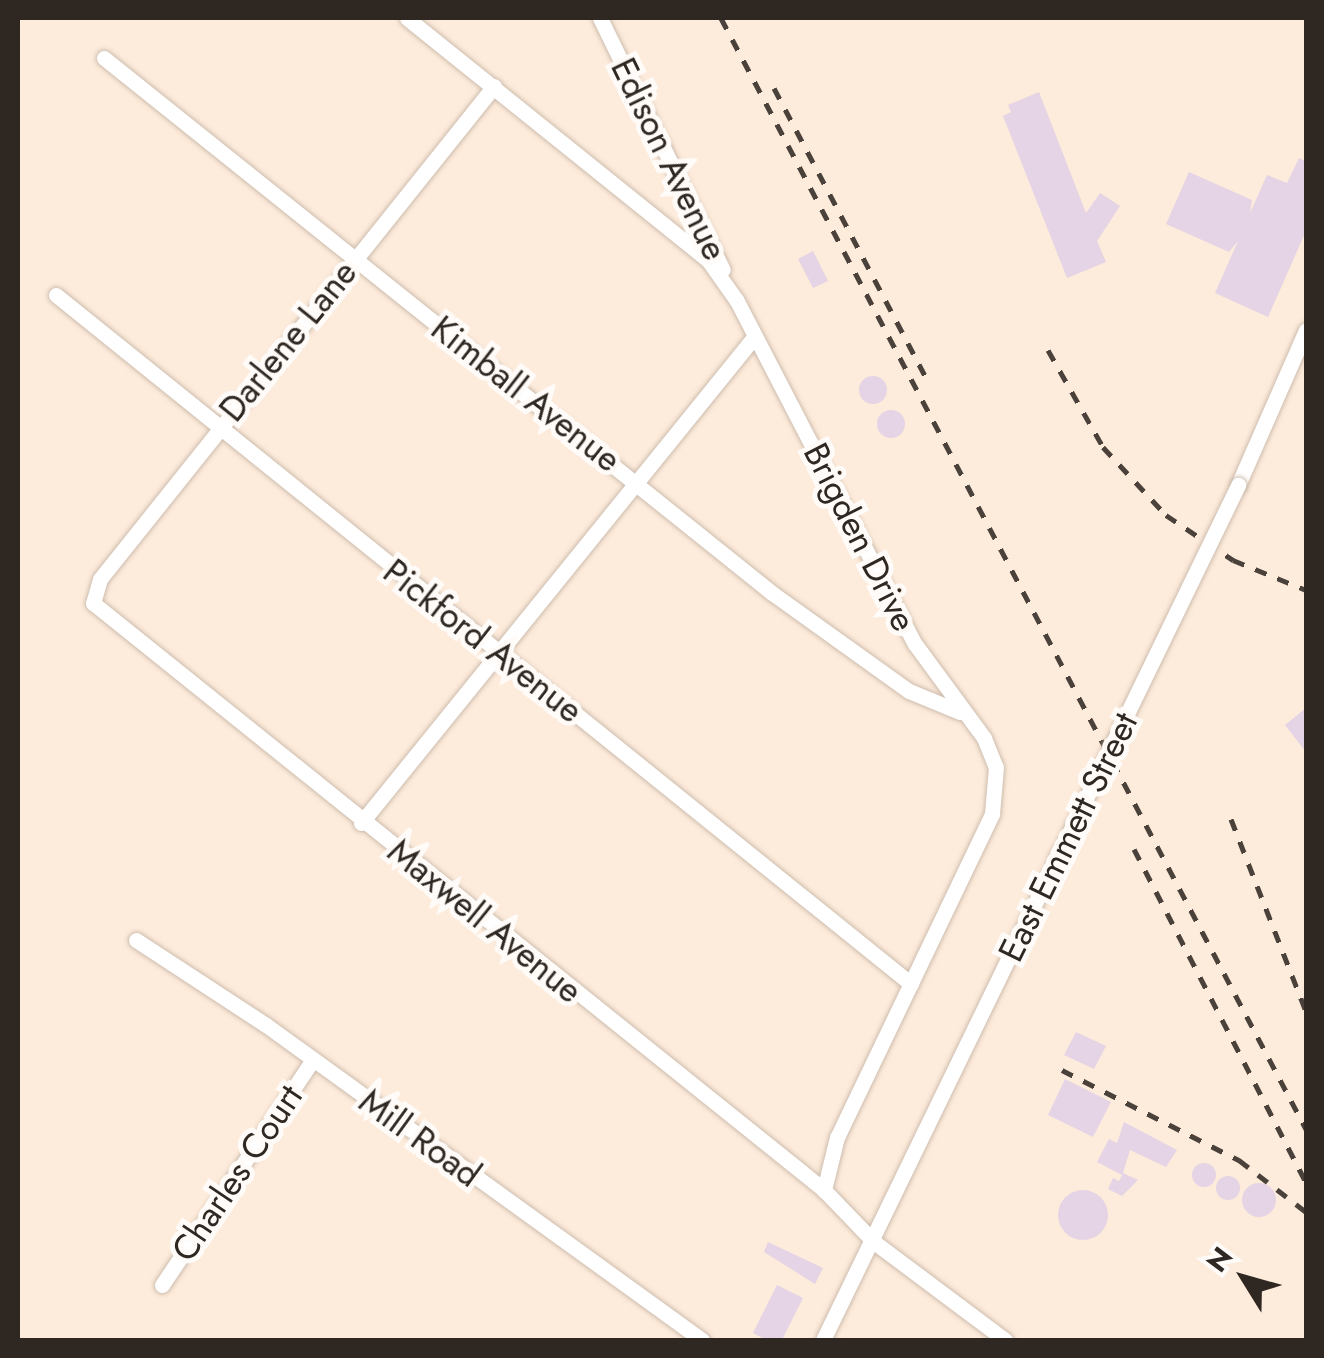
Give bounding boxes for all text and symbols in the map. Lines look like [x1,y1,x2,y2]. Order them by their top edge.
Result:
street label: Edison Avenue [602,51,736,267]
street label: Darlene Lane [210,252,366,430]
street label: Kimball Avenue [423,307,629,481]
street label: Brigden Drive [795,436,925,638]
street label: Pickford Avenue [375,550,591,732]
street label: East Emmett Street [990,706,1146,968]
street label: Maxwell Avenue [380,830,590,1012]
street label: Charles Court [163,1077,311,1269]
street label: Mill Road [351,1080,489,1196]
north arrow [1194,1228,1294,1328]
text: N [1197,1238,1243,1281]

